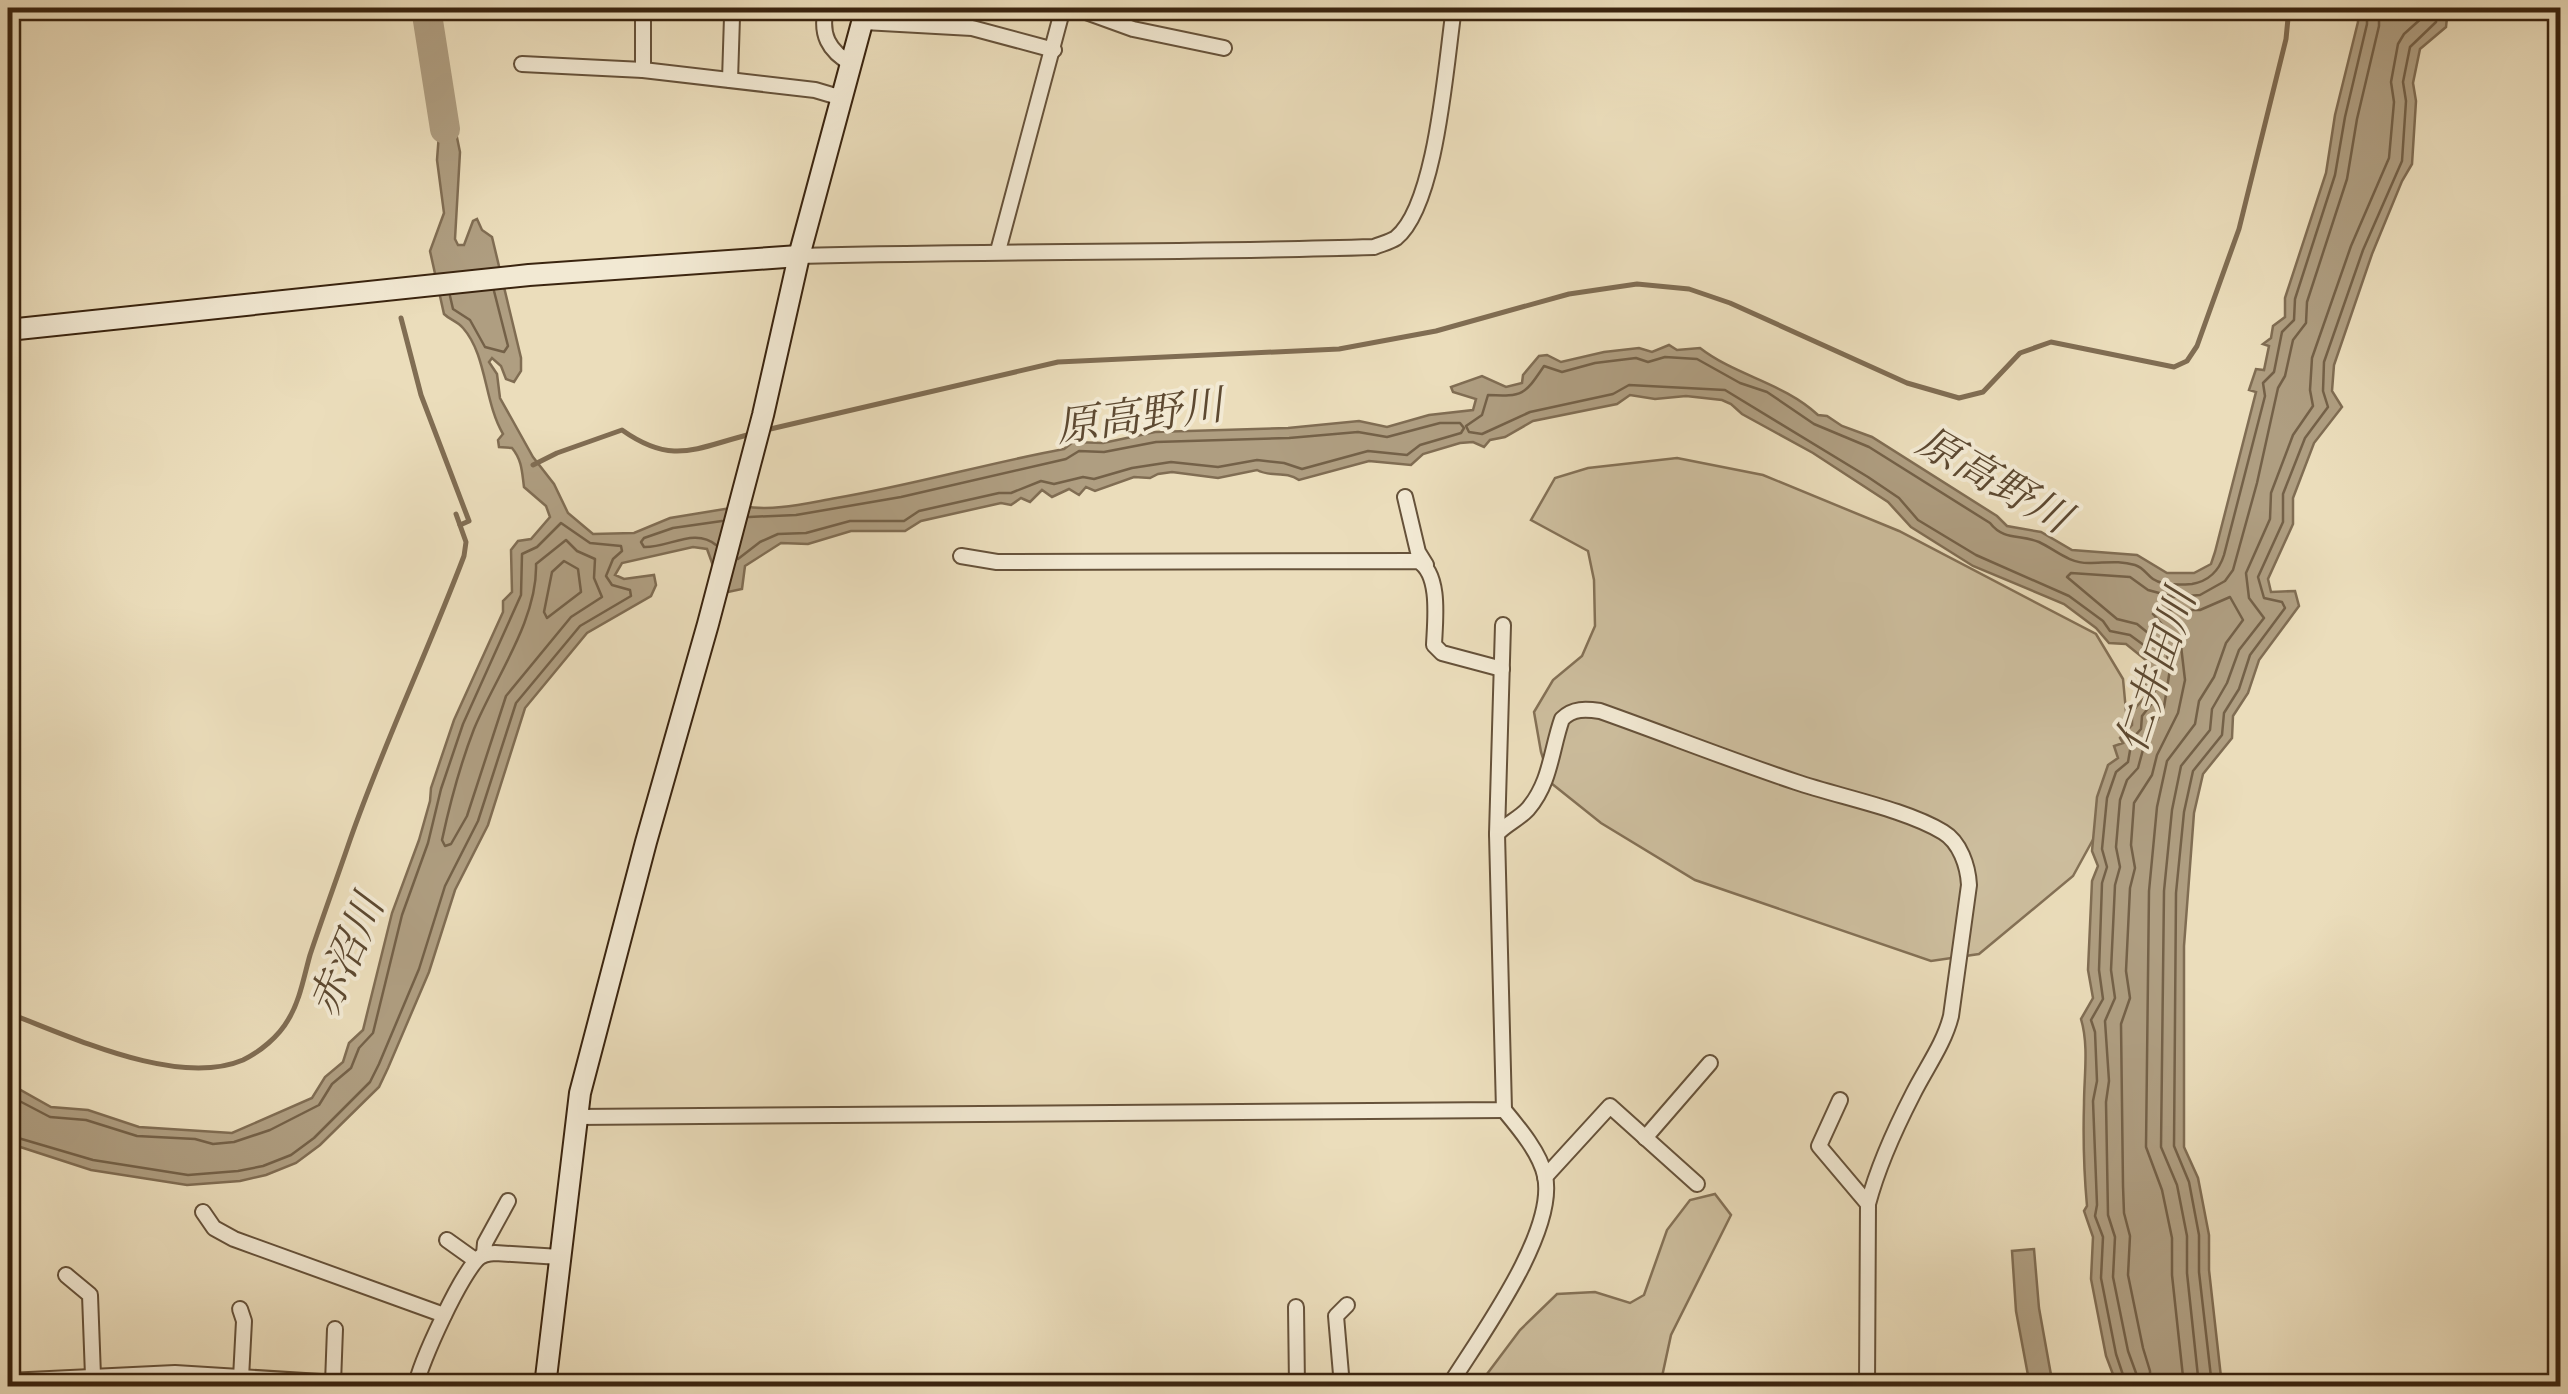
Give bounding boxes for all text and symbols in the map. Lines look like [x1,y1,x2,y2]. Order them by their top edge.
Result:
water label: 原高野川 [1053,378,1231,461]
water label: 原高野川 [1904,415,2083,553]
water label: 仁井田川 [2106,579,2216,761]
water label: 赤沼川 [298,884,404,1027]

